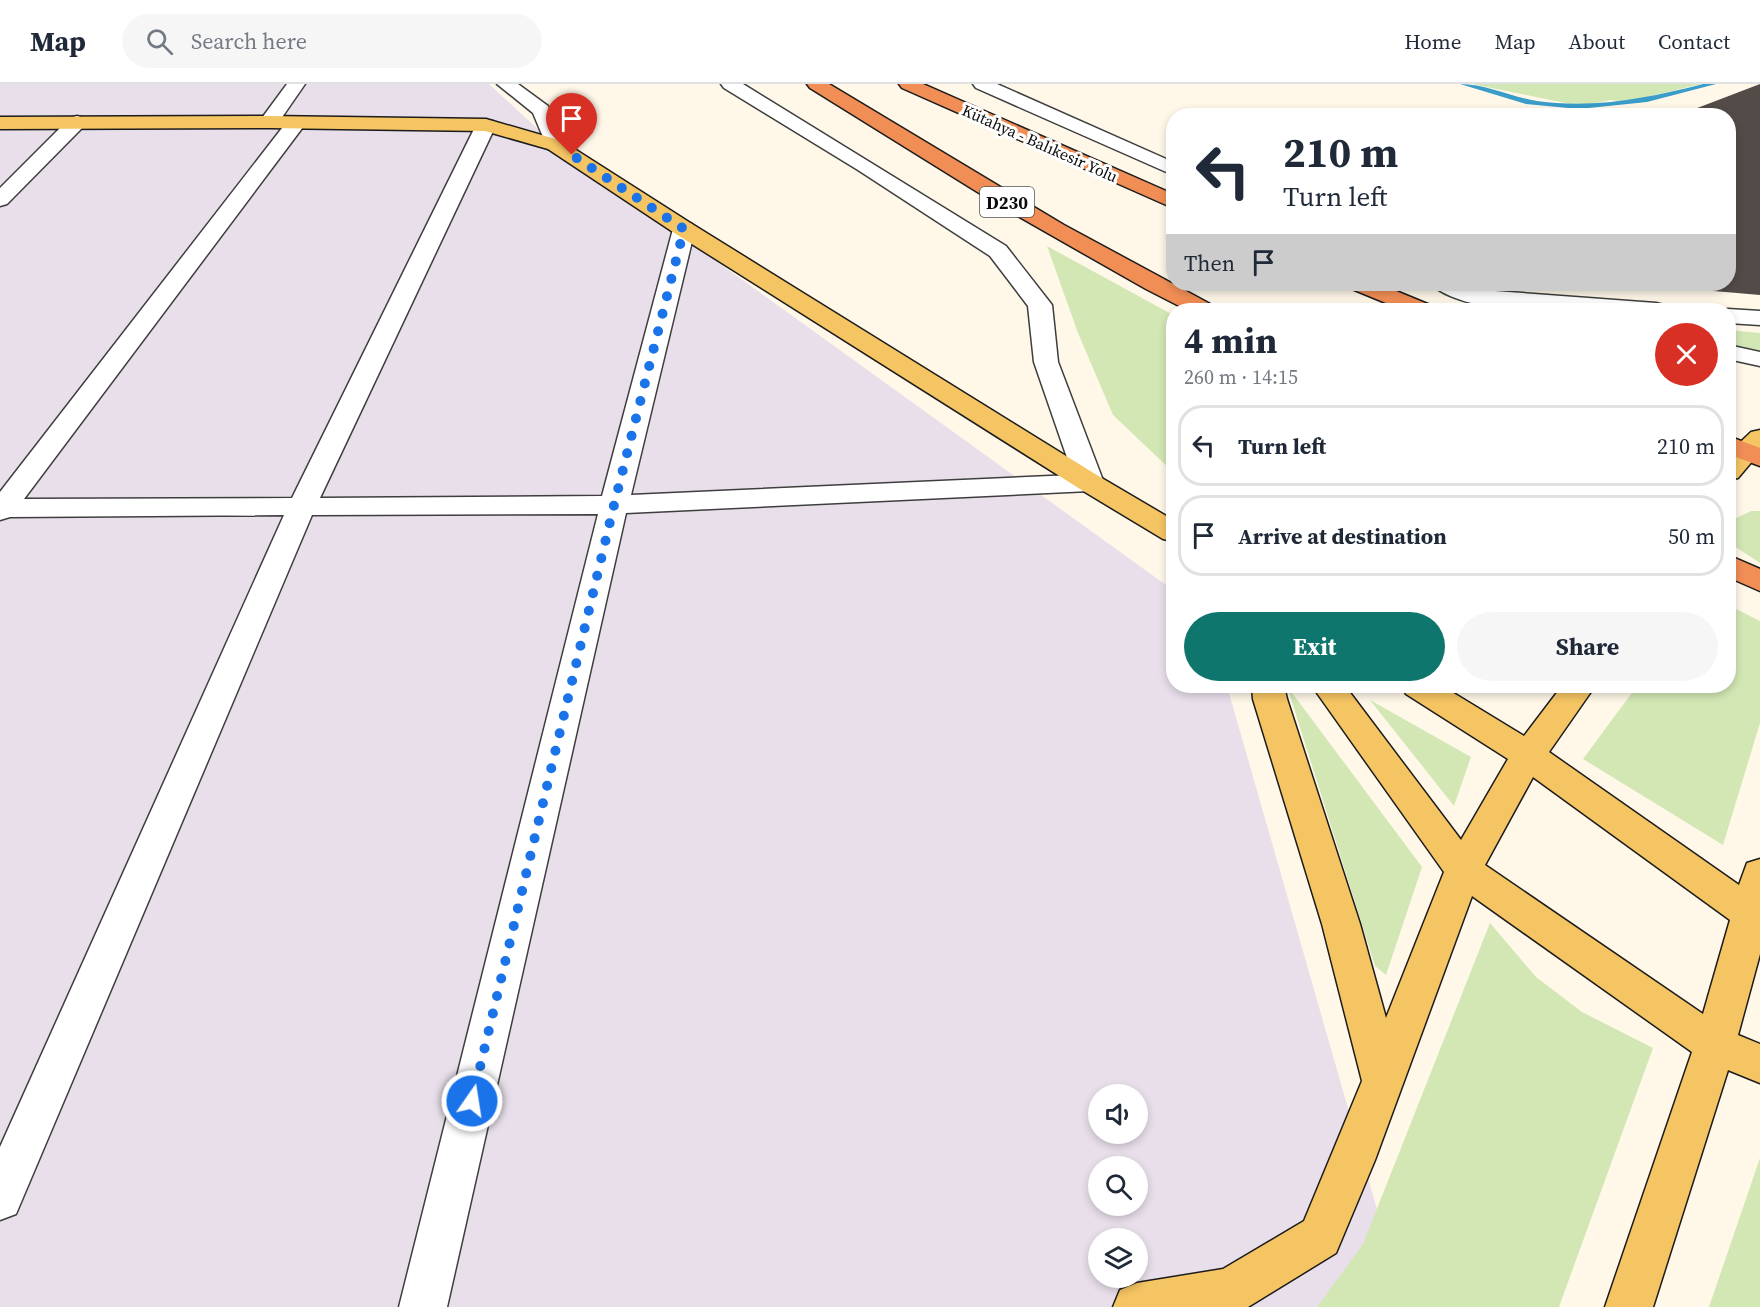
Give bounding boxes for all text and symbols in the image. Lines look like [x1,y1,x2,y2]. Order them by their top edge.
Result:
search box [122,14,542,68]
text: Map [30,22,86,60]
icon: search [143,25,176,58]
text: Search here [191,26,307,56]
text: Home [1404,27,1462,56]
text: Map [1495,27,1536,56]
text: About [1569,27,1625,56]
text: Contact [1658,27,1730,56]
pin [546,93,597,155]
street label: Kütahya - Balıkesir Yolu [959,99,1121,187]
icon: arrive [555,102,588,135]
text: 210 m [1283,123,1398,181]
icon: left [1184,132,1262,210]
text: Turn left [1283,178,1387,215]
road number: D230 [980,187,1034,217]
icon: arrive [1247,246,1280,279]
text: Then [1184,248,1235,278]
text: 4 min [1184,316,1277,365]
button: close [1655,323,1718,386]
text: 260 m · 14:15 [1184,363,1298,391]
icon: left [1187,429,1220,462]
text: Turn left [1238,431,1326,461]
text: 210 m [1657,431,1715,461]
icon: arrive [1187,519,1220,552]
text: Arrive at destination [1238,521,1447,551]
text: 50 m [1668,521,1715,551]
button: Exit [1184,612,1445,681]
button: Share [1457,612,1718,681]
position arrow [440,1069,504,1133]
map controls [1088,1084,1148,1288]
button: sound [1088,1084,1148,1144]
button: search [1088,1156,1148,1216]
button: layers [1088,1228,1148,1288]

